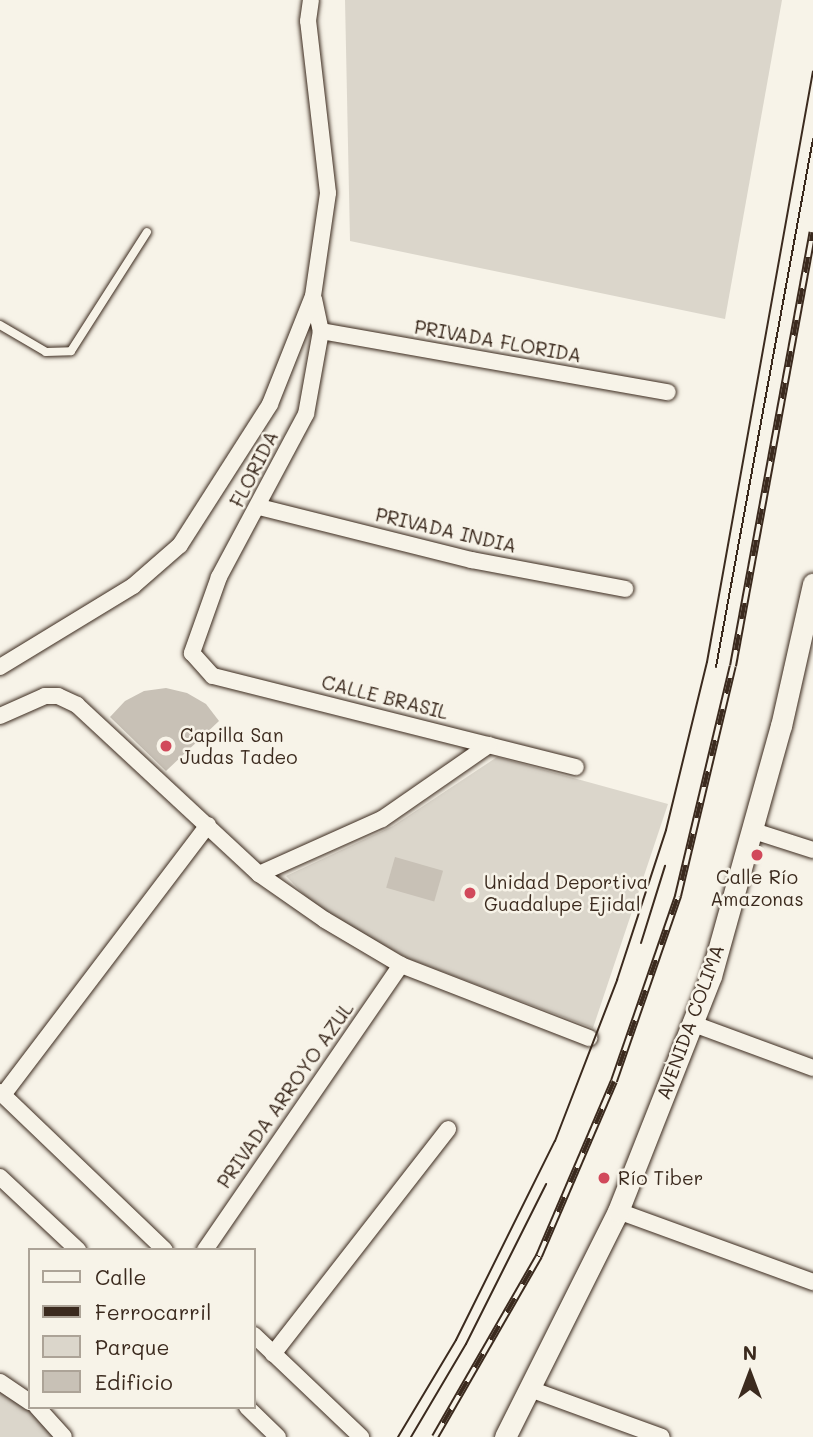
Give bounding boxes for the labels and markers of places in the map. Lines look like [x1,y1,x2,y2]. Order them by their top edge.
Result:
place label: Capilla San Judas Tadeo [180,724,298,768]
marker: Capilla San Judas Tadeo [158,738,174,754]
marker: Calle Río Amazonas [749,847,765,863]
place label: Calle Río Amazonas [710,866,804,910]
place label: Unidad Deportiva Guadalupe Ejidal [484,871,648,915]
marker: Unidad Deportiva Guadalupe Ejidal [462,885,478,901]
place label: Río Tiber [618,1167,703,1189]
marker: Río Tiber [596,1170,612,1186]

